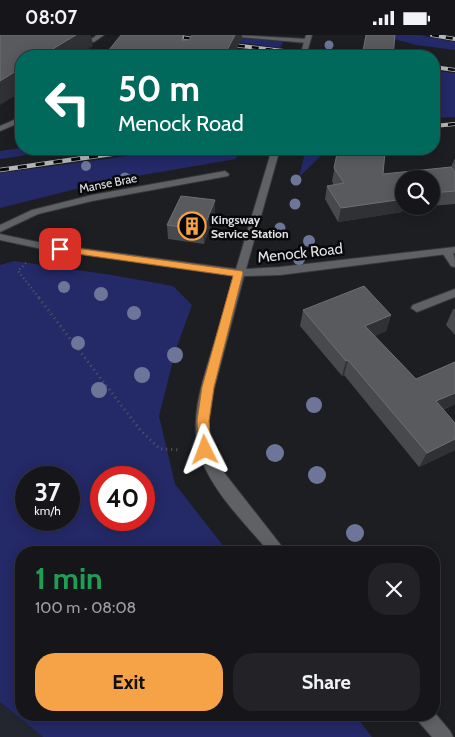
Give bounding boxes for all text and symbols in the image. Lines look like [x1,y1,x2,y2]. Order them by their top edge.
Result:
text: 08:07 [25,6,77,29]
text: 50 m [118,67,200,110]
icon: left [35,70,100,135]
text: Menock Road [118,110,244,137]
street label: Manse Brae [78,170,138,196]
map controls [395,170,440,215]
button: search [395,170,440,215]
building icon: Kingsway Service Station [177,211,207,241]
place label: Kingsway Service Station [211,212,289,241]
pin [39,228,81,270]
icon: arrive [46,235,74,263]
street label: Menock Road [256,240,344,266]
position arrow [178,423,230,475]
speed limit sign: 40 [90,466,155,531]
text: 37 [34,477,61,507]
text: km/h [34,503,61,518]
text: 1 min [35,560,103,597]
button: close [368,563,420,615]
text: 100 m · 08:08 [35,598,136,617]
button: Exit [35,653,223,711]
button: Share [233,653,420,711]

